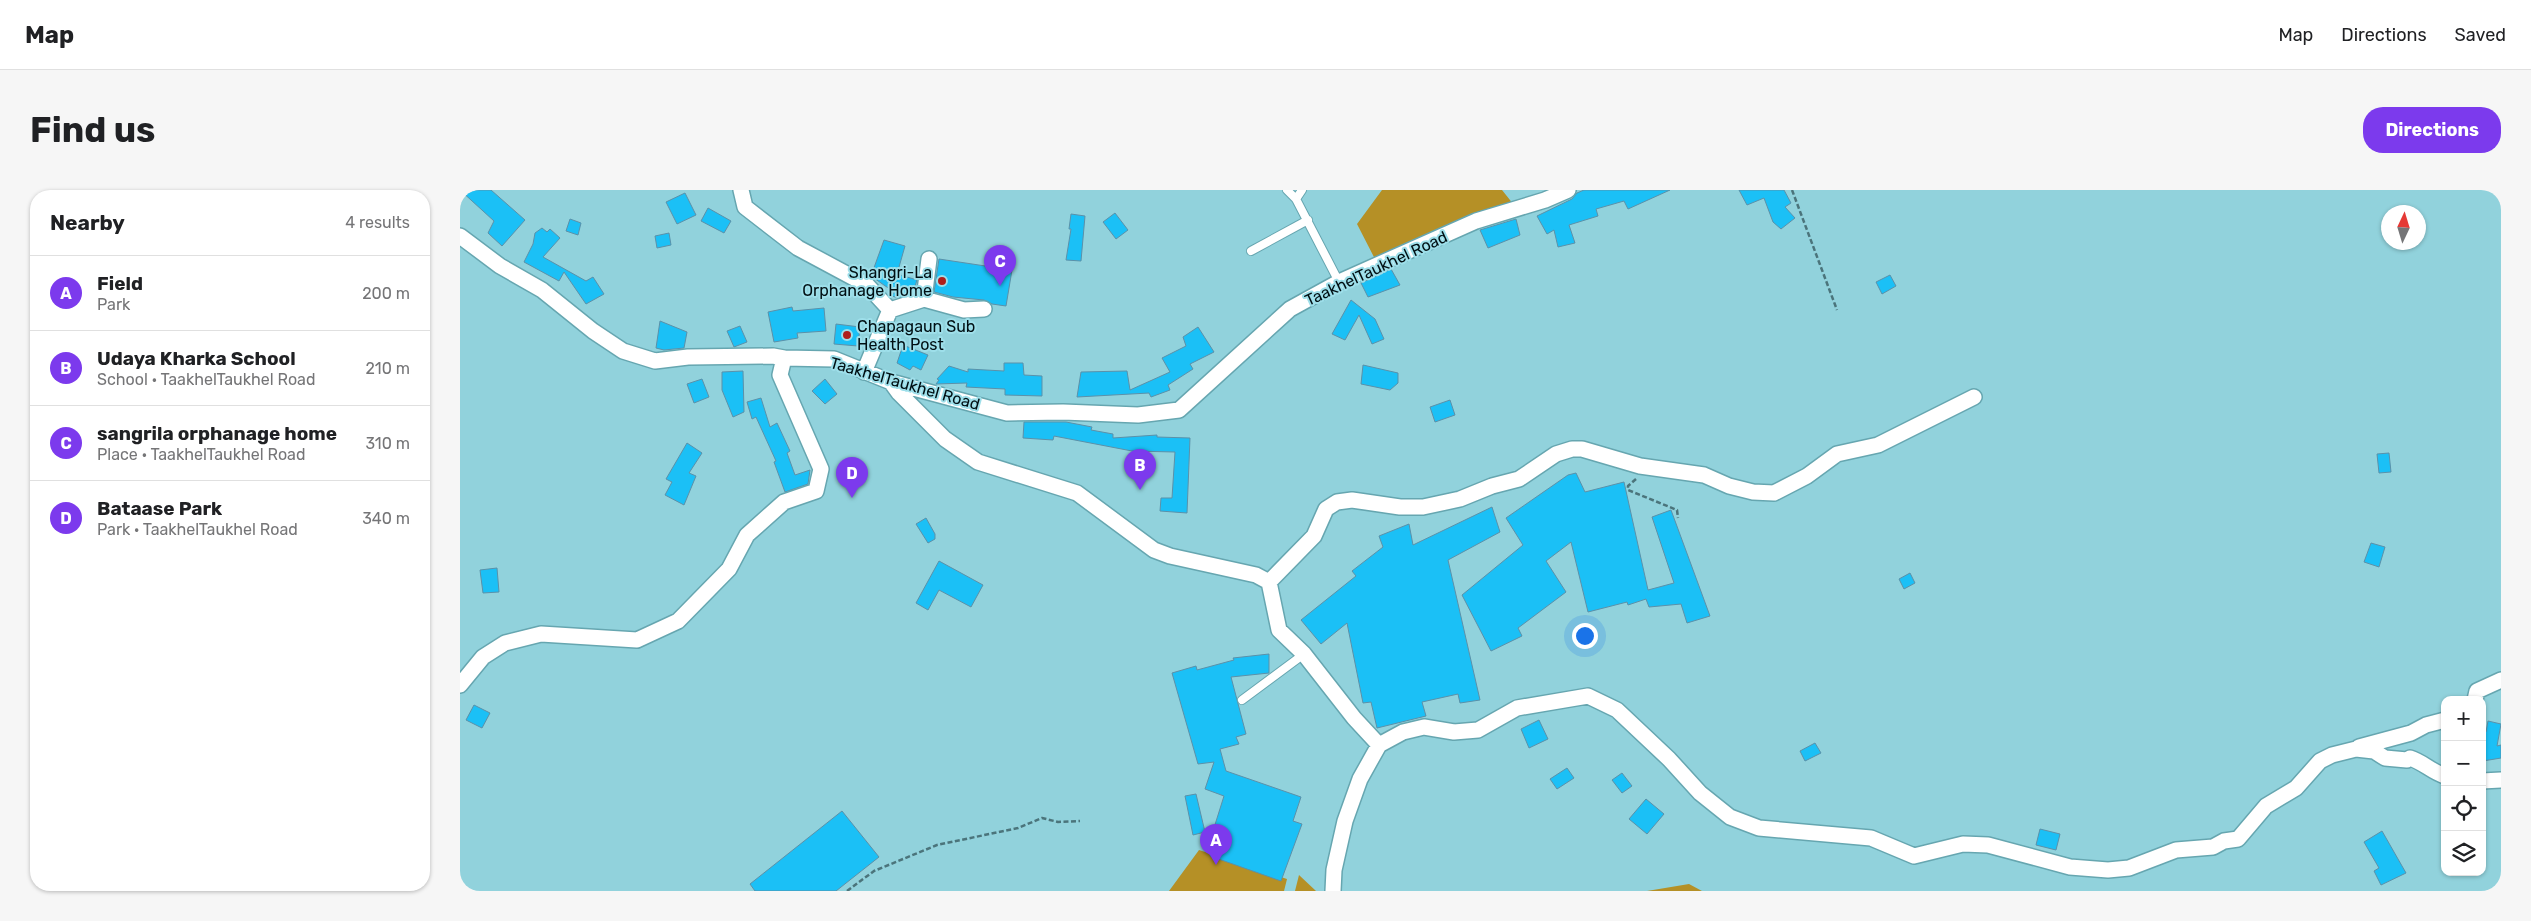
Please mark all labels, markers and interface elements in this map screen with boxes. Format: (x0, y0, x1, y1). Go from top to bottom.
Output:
text: Map (25, 21, 74, 49)
text: Map (2278, 24, 2313, 46)
text: Directions (2341, 24, 2427, 46)
text: Saved (2455, 24, 2506, 46)
button: Directions (2363, 107, 2501, 153)
text: Find us (30, 109, 155, 151)
north arrow (2381, 205, 2426, 250)
text: Nearby (50, 210, 125, 235)
text: 4 results (345, 213, 410, 232)
street label: TaakhelTaukhel Road (1302, 227, 1450, 310)
pin: C (984, 245, 1016, 286)
place label: Shangri-La Orphanage Home (802, 263, 932, 300)
text: Field (97, 272, 143, 295)
marker: Shangri-La Orphanage Home (936, 275, 948, 287)
text: A (60, 284, 72, 303)
text: 200 m (362, 284, 410, 303)
text: Park (97, 295, 130, 314)
place label: Chapagaun Sub Health Post (857, 317, 975, 354)
marker: Chapagaun Sub Health Post (841, 329, 853, 341)
text: Udaya Kharka School (97, 347, 296, 370)
street label: TaakhelTaukhel Road (828, 353, 982, 414)
text: B (60, 359, 72, 378)
text: 210 m (365, 359, 410, 378)
text: School · TaakhelTaukhel Road (97, 370, 315, 389)
text: sangrila orphanage home (97, 422, 337, 445)
text: C (60, 434, 72, 453)
text: 310 m (366, 434, 410, 453)
text: Place · TaakhelTaukhel Road (97, 445, 305, 464)
pin: B (1124, 449, 1156, 490)
pin: D (836, 457, 868, 498)
text: Bataase Park (97, 497, 222, 520)
text: D (60, 509, 72, 528)
text: 340 m (362, 509, 410, 528)
text: Park · TaakhelTaukhel Road (97, 520, 298, 539)
your location (1572, 623, 1598, 649)
map controls (2441, 696, 2486, 876)
button: + (2441, 696, 2486, 741)
button: − (2441, 741, 2486, 786)
button: locate (2441, 786, 2486, 831)
pin: A (1200, 824, 1232, 865)
button: layers (2441, 831, 2486, 876)

